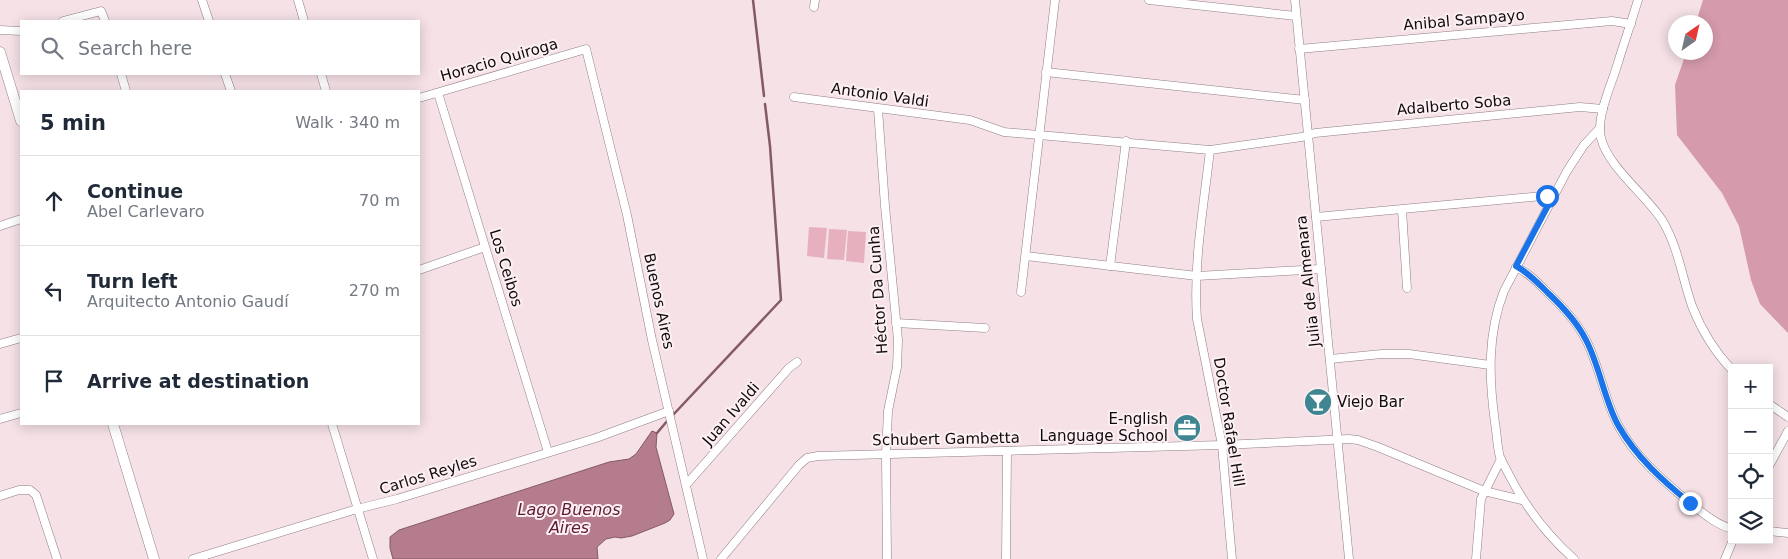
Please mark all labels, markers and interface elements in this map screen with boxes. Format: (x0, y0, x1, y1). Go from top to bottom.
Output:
street label: Anibal Sampayo (1403, 6, 1525, 34)
north arrow (1668, 15, 1713, 60)
search box (20, 20, 420, 75)
icon: search (38, 34, 66, 62)
street label: Horacio Quiroga (438, 35, 560, 85)
text: Search here (78, 37, 192, 59)
street label: Antonio Valdi (830, 79, 930, 111)
street label: Adalberto Soba (1396, 91, 1512, 119)
text: 5 min (40, 111, 106, 135)
text: Walk · 340 m (295, 113, 400, 132)
text: Continue (87, 180, 183, 202)
route start (1536, 185, 1559, 208)
icon: ahead (40, 187, 68, 215)
text: 70 m (359, 191, 400, 210)
text: Abel Carlevaro (87, 202, 205, 221)
street label: Julia de Almenara (1292, 214, 1324, 349)
street label: Héctor Da Cunha (865, 225, 891, 355)
street label: Los Ceibos (486, 227, 526, 309)
street label: Buenos Aires (640, 251, 678, 351)
text: Turn left (87, 270, 178, 292)
icon: left (40, 277, 68, 305)
text: 270 m (349, 281, 400, 300)
text: Arquitecto Antonio Gaudí (87, 292, 289, 311)
street label: Doctor Rafael Hill (1210, 356, 1248, 488)
map controls (1728, 364, 1773, 544)
button: + (1728, 364, 1773, 409)
icon: arrive (40, 367, 68, 395)
text: Arrive at destination (87, 370, 309, 392)
street label: Juan Ivaldi (698, 379, 763, 450)
bar icon: Viejo Bar (1303, 387, 1333, 417)
place label: Viejo Bar (1337, 393, 1405, 411)
button: − (1728, 409, 1773, 454)
place label: E-nglish Language School (1039, 410, 1168, 445)
office icon: E-nglish Language School (1172, 413, 1202, 443)
street label: Schubert Gambetta (872, 429, 1020, 449)
street label: Carlos Reyles (377, 452, 479, 498)
button: locate (1728, 454, 1773, 499)
route end (1679, 492, 1702, 515)
button: layers (1728, 499, 1773, 544)
water label: Lago Buenos Aires (518, 500, 620, 537)

